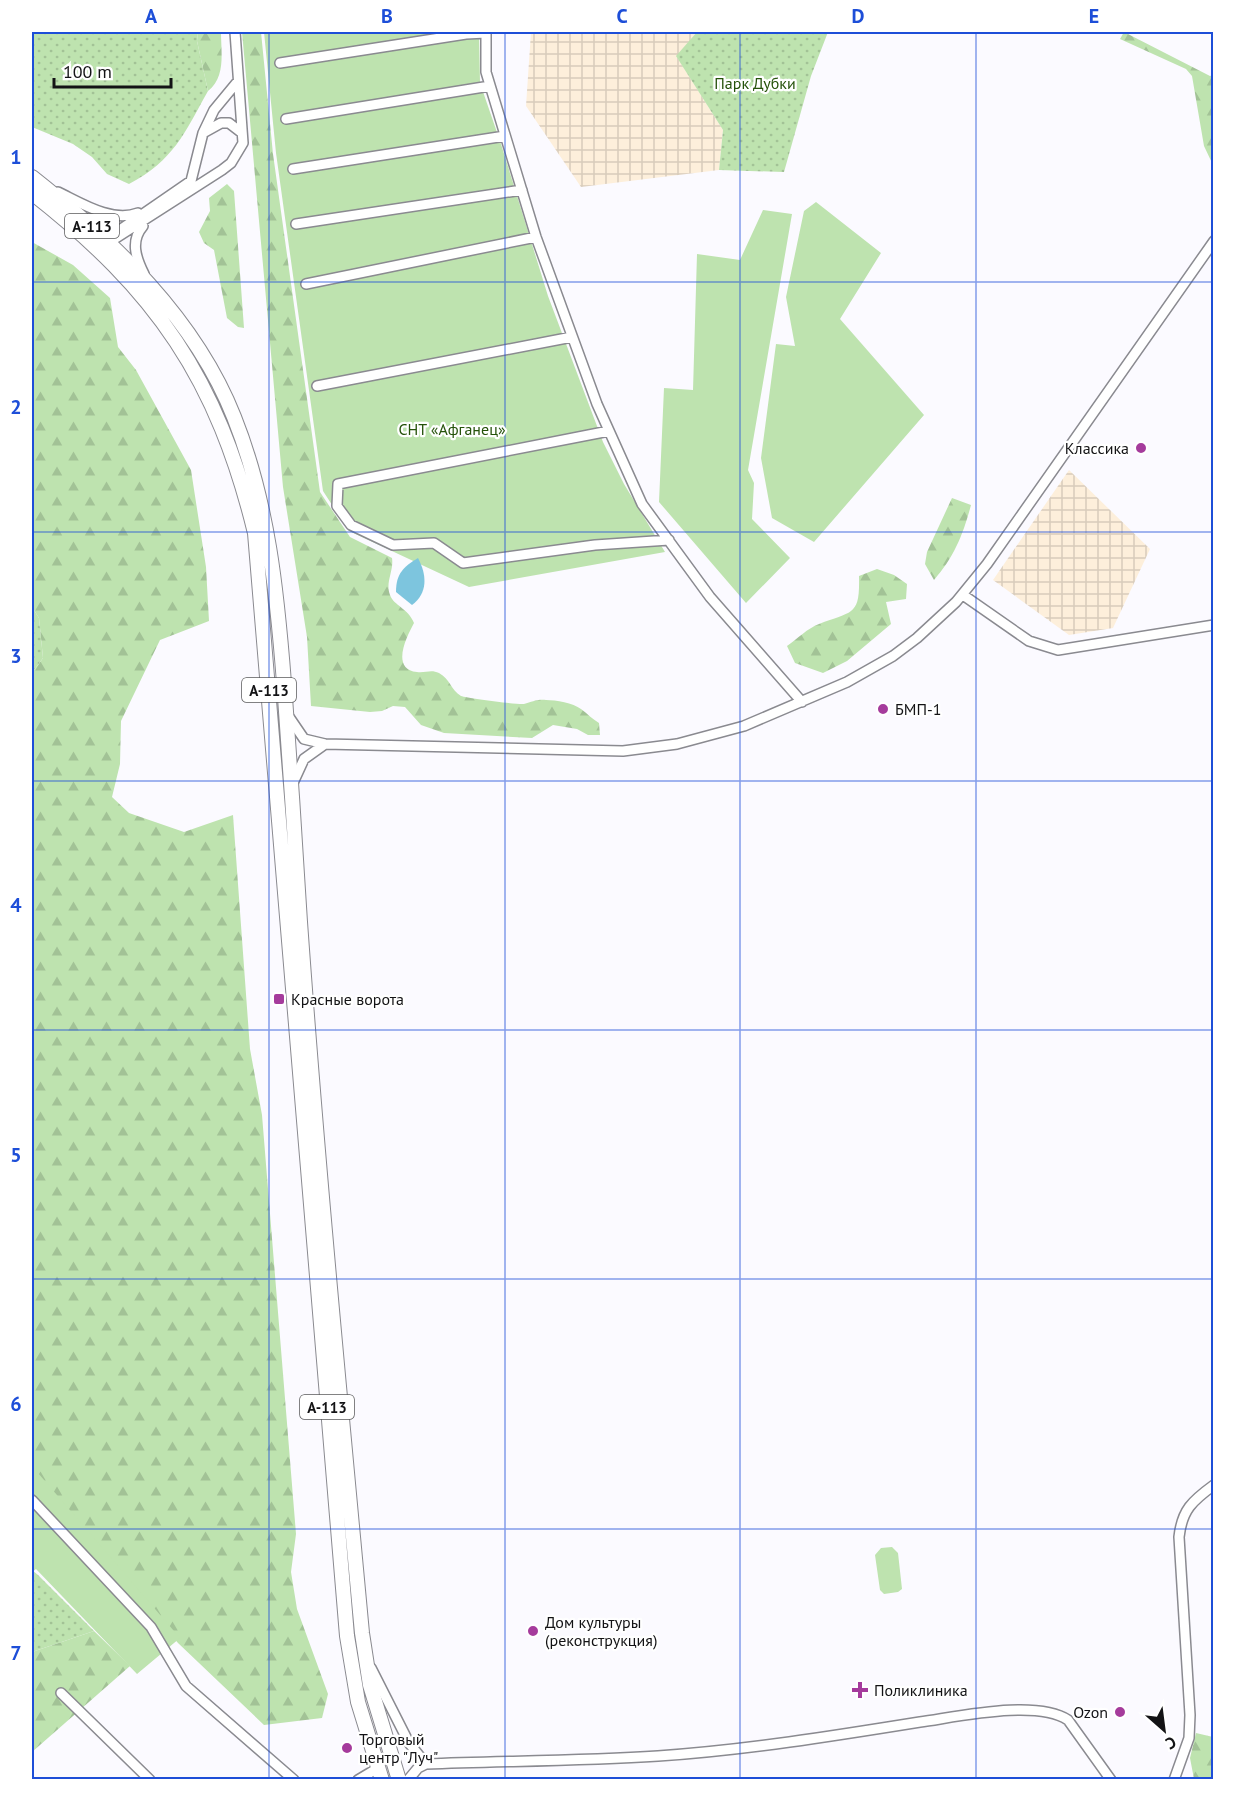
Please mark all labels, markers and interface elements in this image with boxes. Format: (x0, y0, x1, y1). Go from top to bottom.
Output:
text: A (145, 3, 158, 29)
text: B (381, 3, 393, 29)
text: C (616, 3, 628, 29)
text: D (852, 3, 865, 29)
text: E (1089, 3, 1099, 29)
scale bar (54, 51, 171, 89)
text: 100 m (63, 60, 112, 83)
park label: Парк Дубки (714, 73, 796, 93)
text: 1 (10, 144, 22, 170)
road number: А-113 (65, 214, 119, 238)
text: 2 (10, 394, 22, 420)
park label: СНТ «Афганец» (398, 419, 506, 439)
place label: Классика (1065, 438, 1129, 458)
marker: Классика (1134, 441, 1148, 455)
text: 3 (10, 643, 22, 669)
road number: А-113 (242, 678, 296, 702)
place label: БМП-1 (895, 699, 941, 719)
marker: БМП-1 (876, 702, 890, 716)
text: 4 (10, 892, 22, 918)
place label: Красные ворота (291, 989, 404, 1009)
marker: Красные ворота (272, 992, 286, 1006)
text: 5 (10, 1142, 22, 1168)
text: 6 (10, 1391, 22, 1417)
road number: А-113 (300, 1395, 354, 1419)
place label: Дом культуры (реконструкция) (545, 1612, 657, 1650)
marker: Дом культуры (реконструкция) (526, 1624, 540, 1638)
text: 7 (10, 1640, 22, 1666)
place label: Поликлиника (874, 1680, 968, 1700)
marker: Поликлиника (851, 1681, 869, 1699)
north arrow (1134, 1700, 1194, 1760)
place label: Ozon (1073, 1702, 1108, 1722)
marker: Ozon (1113, 1705, 1127, 1719)
place label: Торговый центр "Луч" (359, 1729, 438, 1767)
text: С (1162, 1732, 1180, 1754)
marker: Торговый центр "Луч" (340, 1741, 354, 1755)

